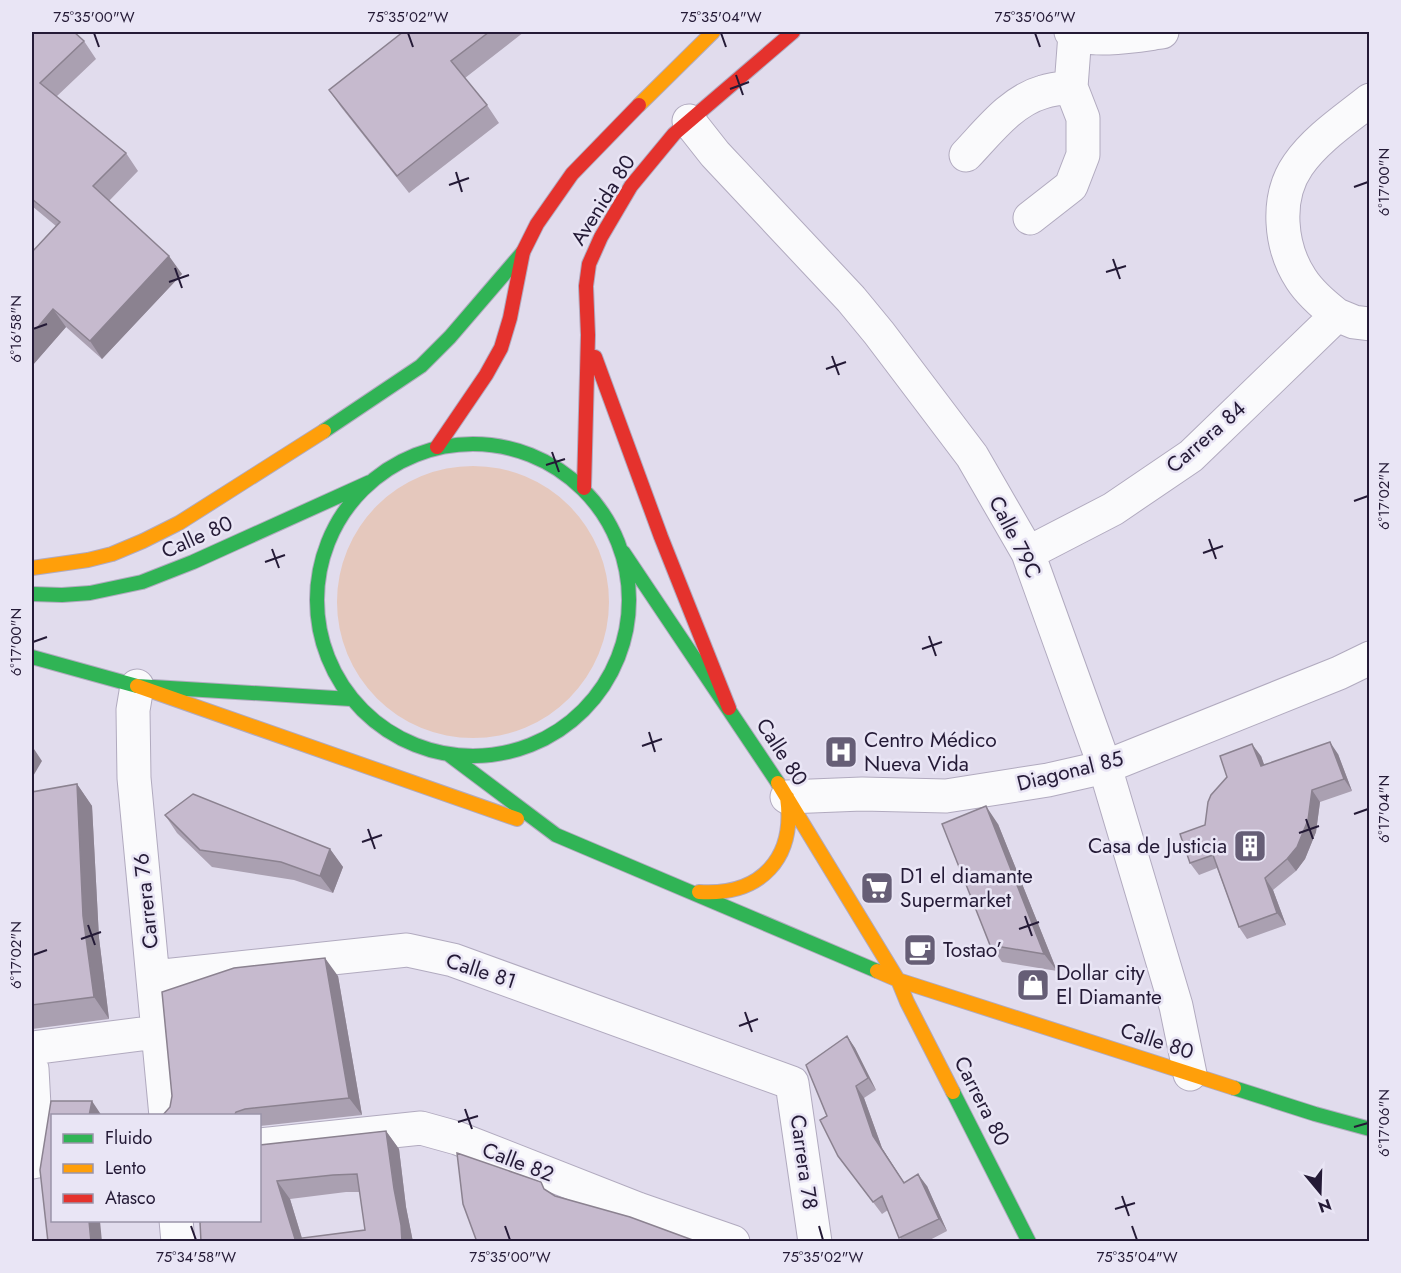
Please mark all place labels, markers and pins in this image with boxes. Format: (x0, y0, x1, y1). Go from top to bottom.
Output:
place label: Centro Médico Nueva Vida (864, 725, 997, 779)
hospital icon: Centro Médico Nueva Vida (823, 734, 859, 770)
building icon: Casa de Justicia (1232, 828, 1268, 864)
place label: Casa de Justicia (1088, 831, 1227, 861)
place label: D1 el diamante Supermarket (900, 861, 1033, 915)
supermarket icon: D1 el diamante Supermarket (859, 870, 895, 906)
cafe icon: Tostao’ (902, 932, 938, 968)
place label: Tostao’ (943, 935, 1002, 965)
place label: Dollar city El Diamante (1056, 958, 1162, 1012)
shop icon: Dollar city El Diamante (1015, 967, 1051, 1003)

